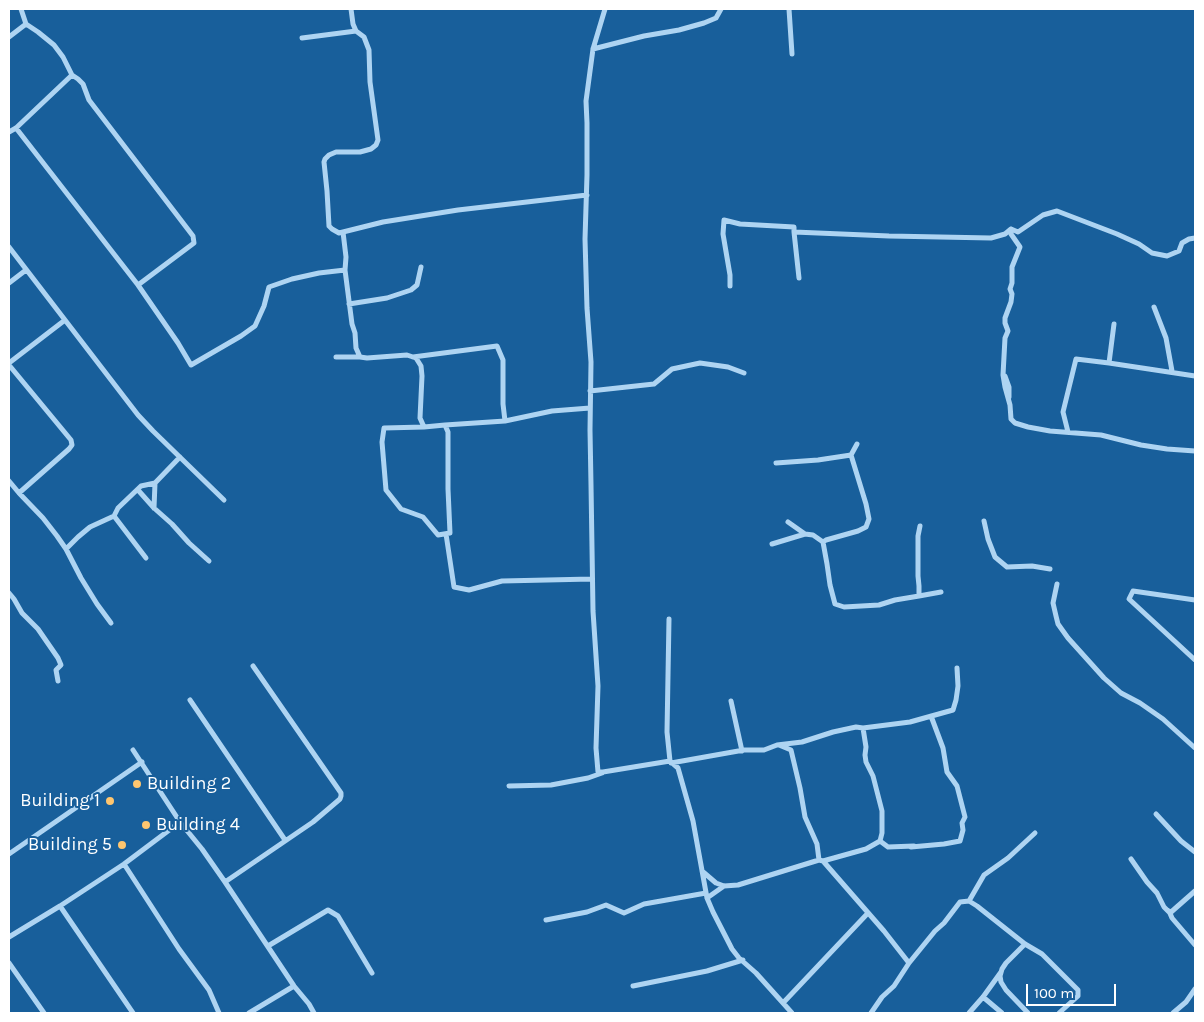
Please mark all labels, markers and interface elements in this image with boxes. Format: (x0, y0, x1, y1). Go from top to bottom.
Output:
place label: Building 2 (147, 773, 231, 795)
marker: Building 2 (131, 778, 143, 790)
place label: Building 1 (20, 790, 100, 812)
marker: Building 1 (104, 795, 116, 807)
place label: Building 4 (156, 814, 240, 836)
marker: Building 4 (140, 819, 152, 831)
place label: Building 5 (28, 834, 112, 856)
marker: Building 5 (116, 839, 128, 851)
scale bar (1029, 974, 1119, 1006)
text: 100 m (1034, 984, 1074, 1002)

